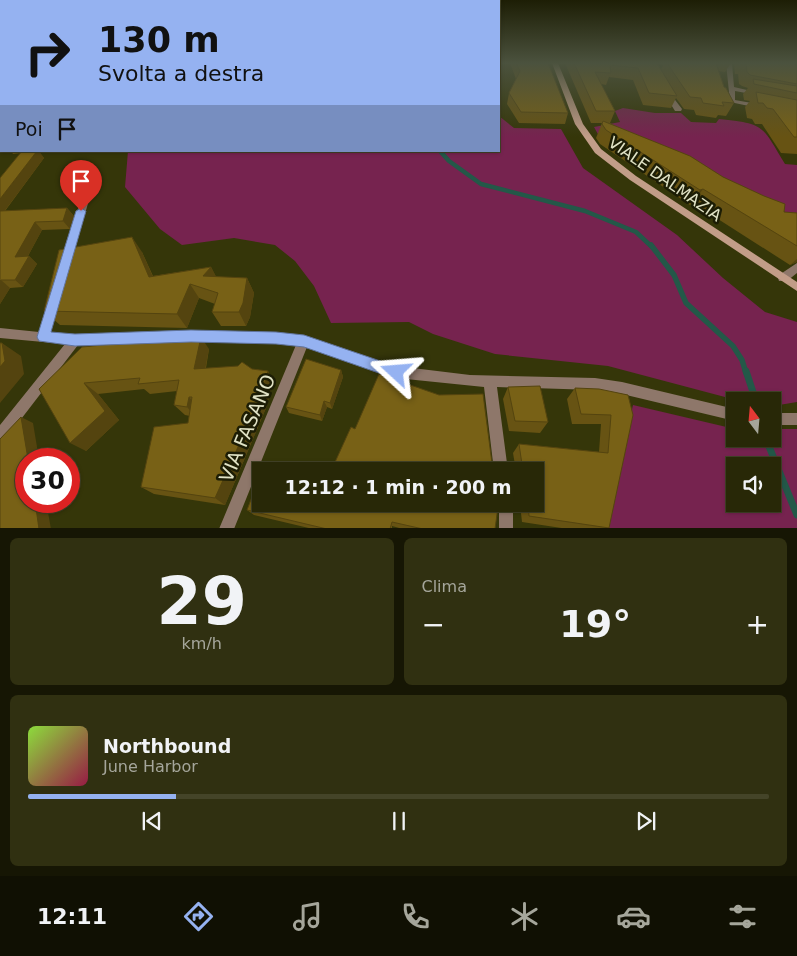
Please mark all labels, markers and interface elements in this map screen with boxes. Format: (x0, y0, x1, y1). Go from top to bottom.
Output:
icon: right (15, 20, 80, 85)
text: 130 m (98, 20, 220, 60)
text: Svolta a destra (98, 61, 264, 86)
icon: arrive (53, 115, 81, 143)
text: Poi (15, 118, 43, 140)
street label: VIALE DALMAZIA (605, 133, 725, 225)
pin (60, 160, 102, 211)
icon: arrive (67, 167, 95, 195)
position arrow (369, 345, 421, 397)
street label: VIA FASANO (215, 371, 279, 485)
north arrow (726, 392, 781, 448)
map controls (726, 392, 781, 512)
speed limit sign: 30 (15, 448, 80, 513)
button: sound (726, 457, 781, 512)
text: 12:12 · 1 min · 200 m (284, 476, 512, 498)
text: 29 (157, 564, 247, 639)
text: Clima (422, 577, 467, 596)
text: 19° (559, 602, 631, 646)
text: − (422, 608, 445, 641)
text: + (746, 608, 769, 641)
text: km/h (182, 634, 222, 653)
text: Northbound (103, 735, 231, 757)
text: June Harbor (103, 757, 198, 776)
icon: previous (138, 807, 166, 835)
icon: pause (385, 807, 413, 835)
icon: next (632, 807, 660, 835)
icon: directions (181, 899, 216, 934)
icon: music (290, 899, 325, 934)
icon: phone (398, 899, 433, 934)
icon: climate (507, 899, 542, 934)
icon: car (616, 899, 651, 934)
icon: filters (725, 899, 760, 934)
text: 12:11 (37, 904, 107, 929)

